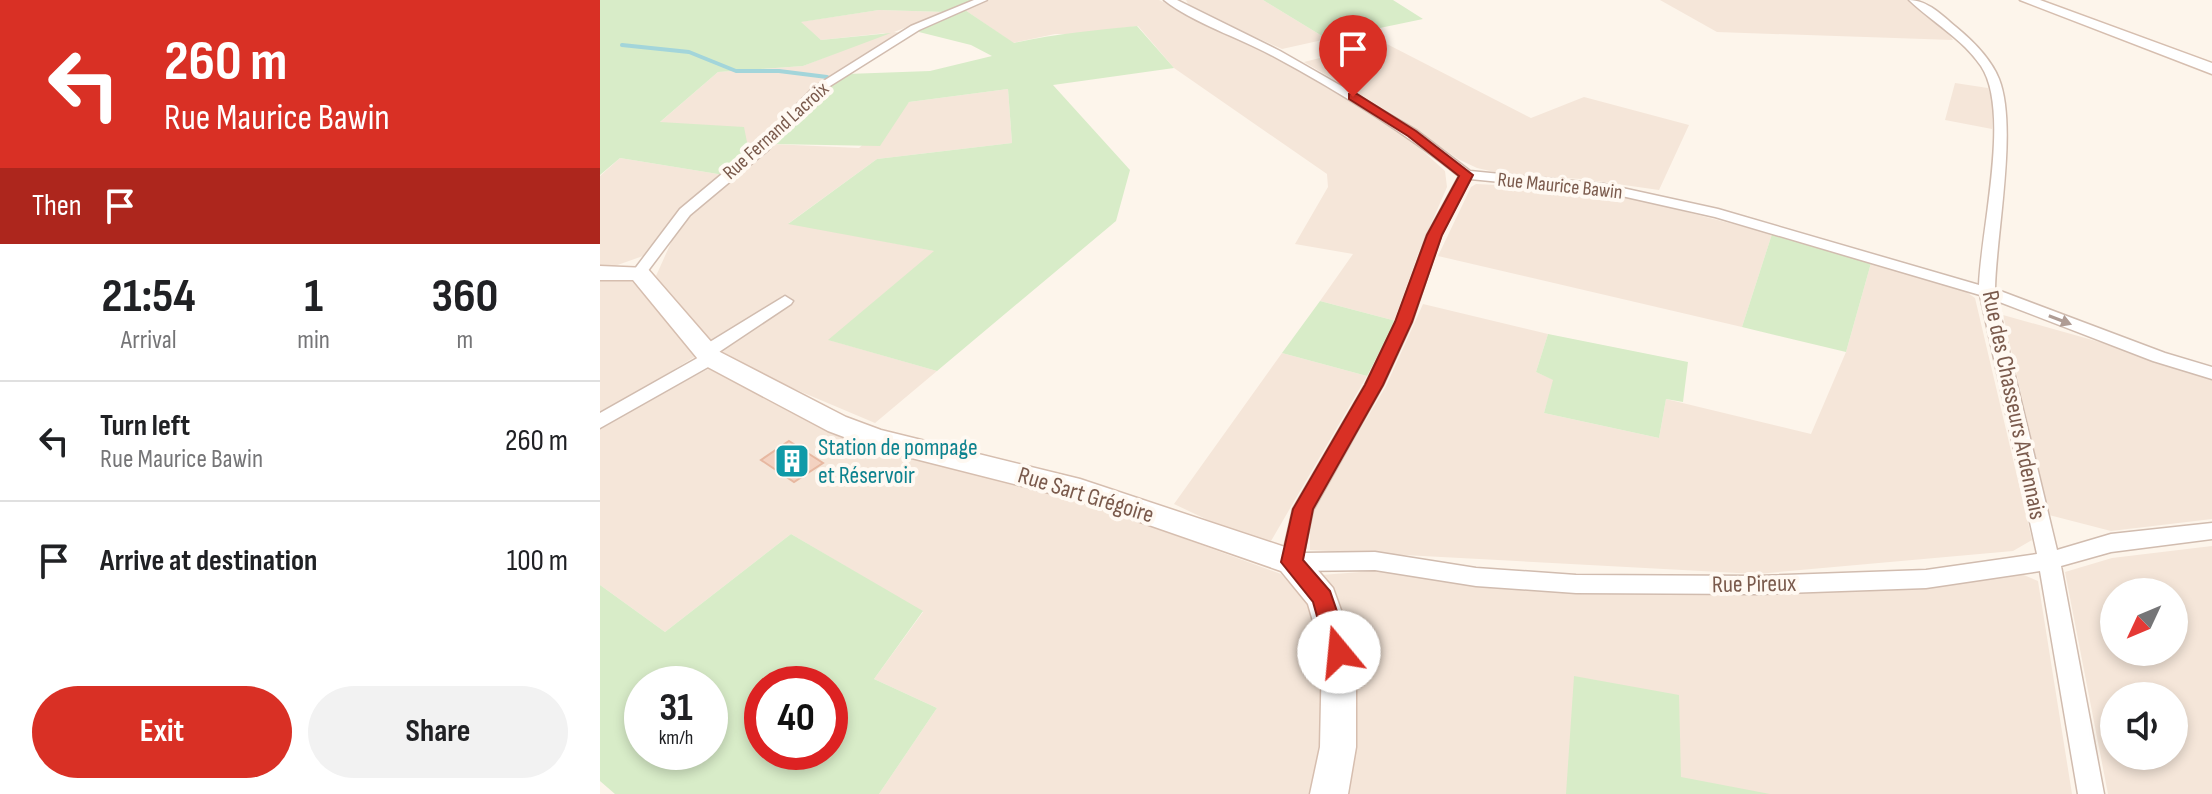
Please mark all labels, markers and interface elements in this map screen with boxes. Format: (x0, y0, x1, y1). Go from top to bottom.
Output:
pin (1319, 15, 1387, 97)
icon: arrive (1331, 27, 1375, 71)
text: 260 m (164, 29, 287, 96)
icon: left (32, 32, 136, 136)
street label: Rue Fernand Lacroix (718, 77, 834, 185)
text: Rue Maurice Bawin (164, 97, 390, 140)
street label: Rue Maurice Bawin (1496, 168, 1624, 204)
icon: arrive (98, 184, 142, 228)
text: Then (32, 188, 82, 224)
text: 21:54 (102, 268, 196, 325)
text: 1 (304, 268, 323, 325)
text: 360 (431, 268, 498, 325)
street label: Rue des Chasseurs Ardennais (1976, 288, 2052, 522)
one-way arrow (2048, 314, 2072, 327)
text: Arrival (121, 325, 177, 356)
text: min (297, 325, 330, 356)
text: m (457, 325, 473, 356)
text: Turn left (100, 408, 190, 444)
icon: left (32, 419, 76, 463)
text: 260 m (505, 423, 568, 459)
place label: Station de pompage et Réservoir (818, 433, 978, 490)
building icon: Station de pompage et Réservoir (773, 442, 811, 480)
text: Rue Maurice Bawin (100, 444, 263, 475)
street label: Rue Sart Grégoire (1015, 461, 1157, 529)
icon: arrive (32, 539, 76, 583)
text: Arrive at destination (100, 543, 317, 579)
text: 100 m (507, 543, 568, 579)
street label: Rue Pireux (1712, 569, 1796, 599)
north arrow (2100, 578, 2188, 666)
map controls (2100, 578, 2188, 770)
position arrow (1297, 610, 1381, 694)
speed limit sign: 40 (744, 666, 848, 770)
button: sound (2100, 682, 2188, 770)
text: 31 (659, 684, 693, 732)
button: Exit (32, 686, 292, 778)
button: Share (308, 686, 568, 778)
text: km/h (659, 726, 693, 750)

